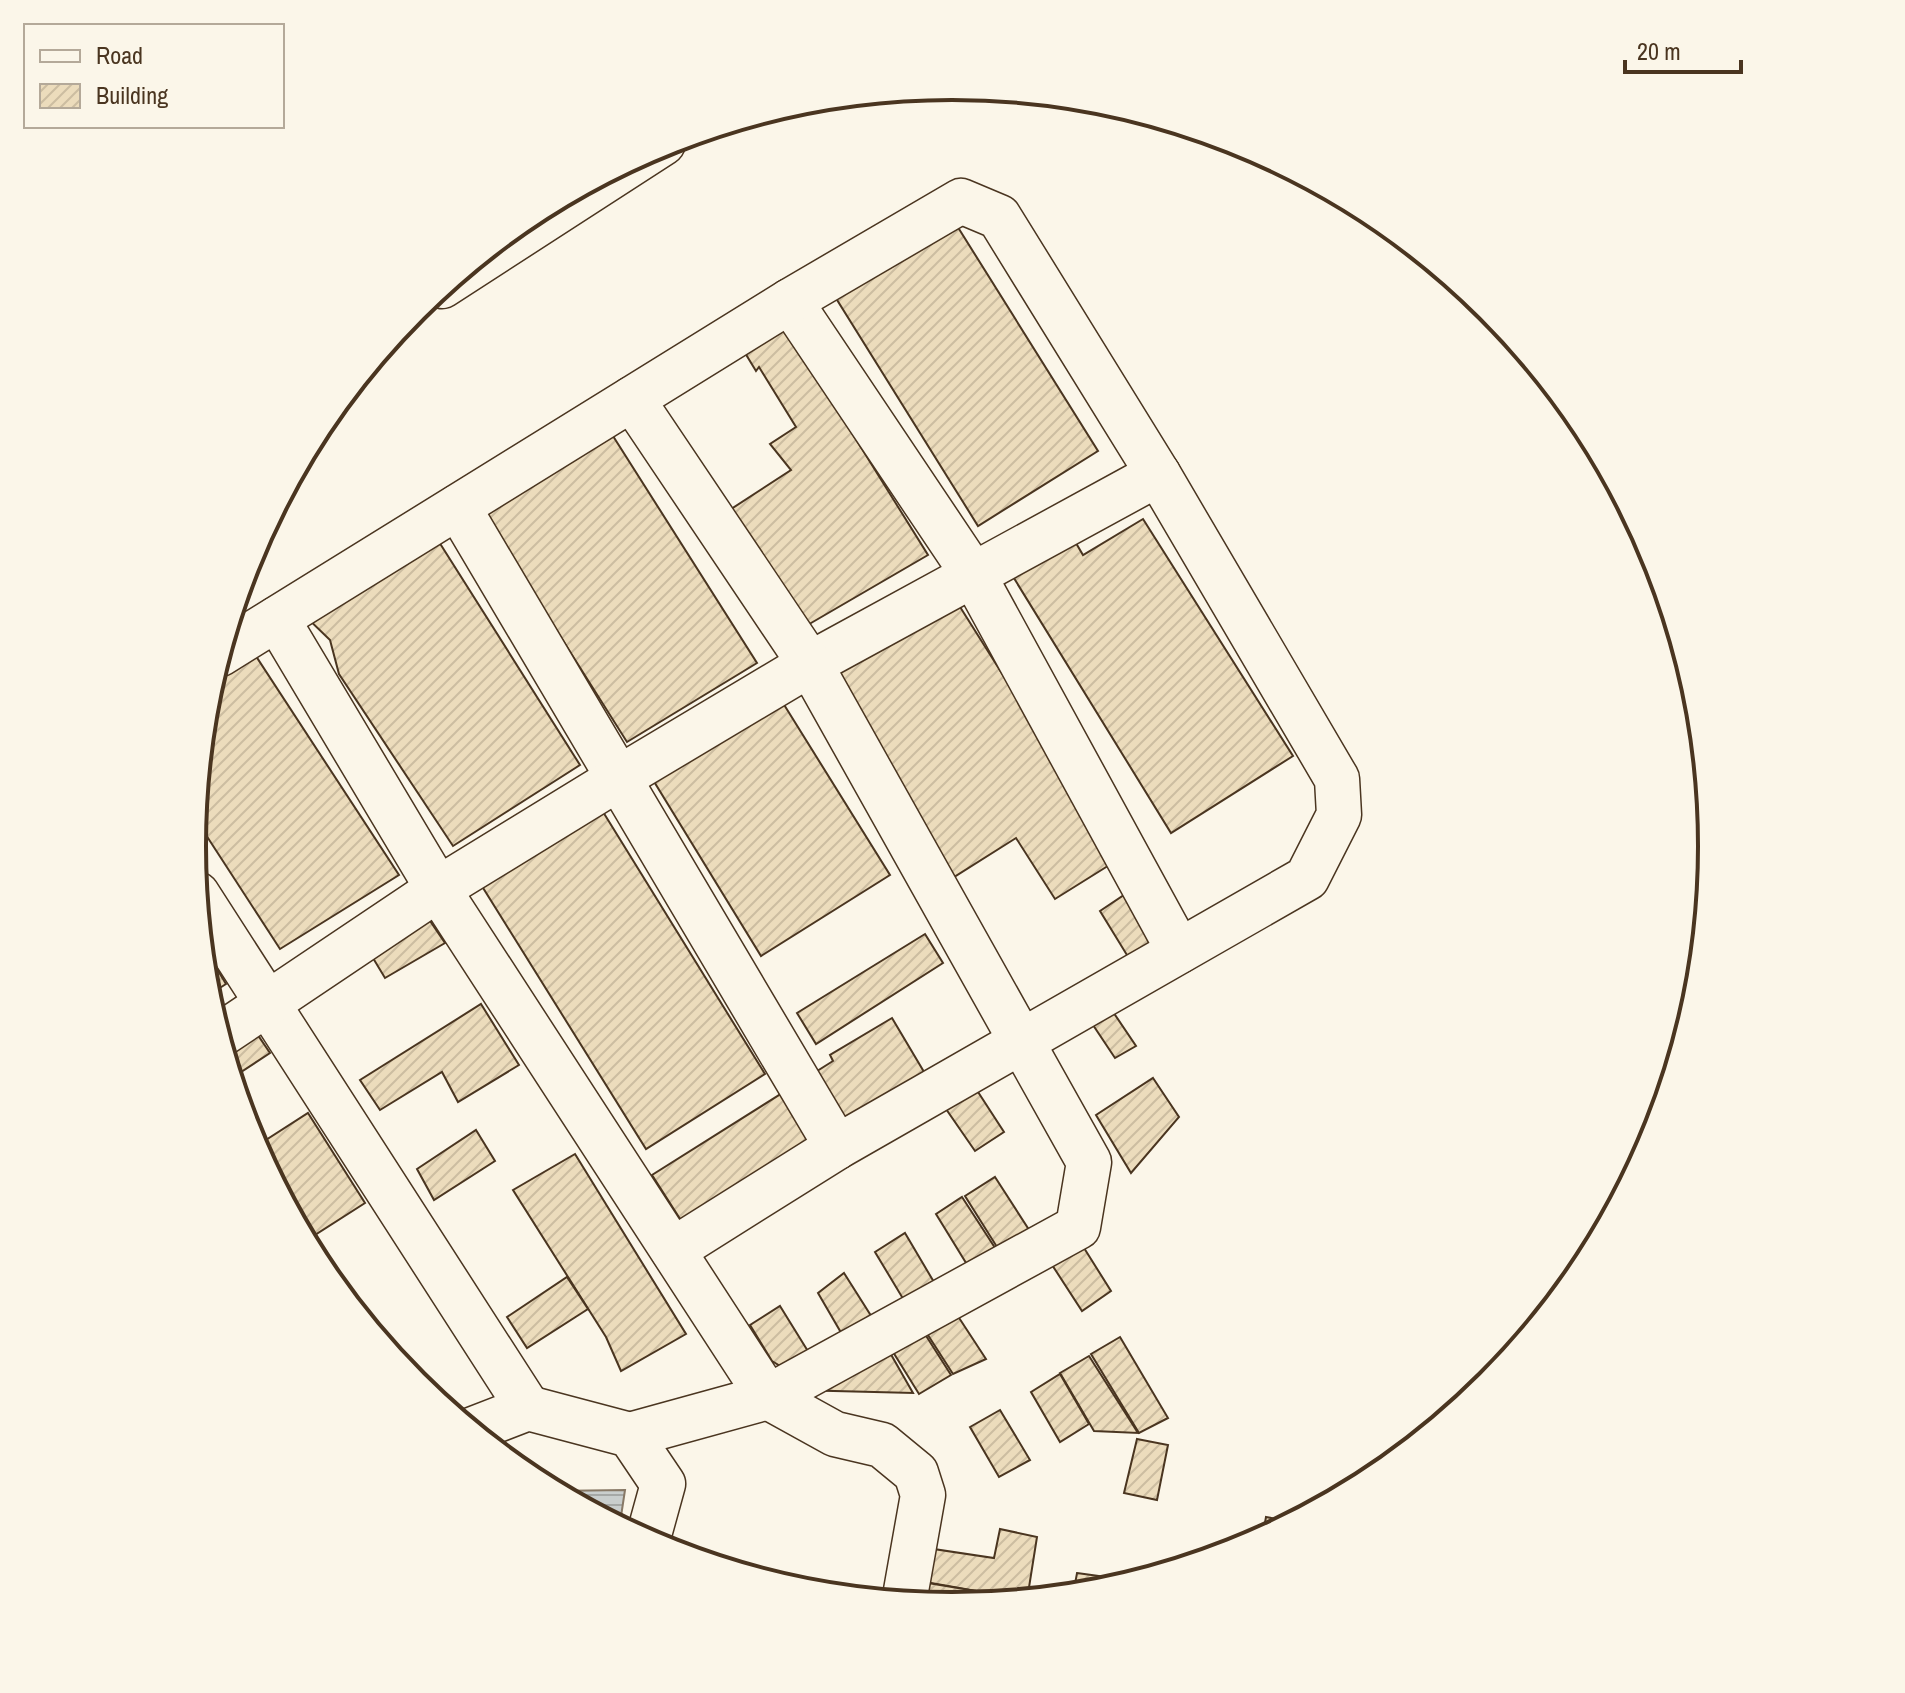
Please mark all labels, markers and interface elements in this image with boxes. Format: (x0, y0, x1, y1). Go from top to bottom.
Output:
legend (24, 24, 284, 128)
scale bar (1625, 24, 1741, 74)
text: 20 m (1637, 35, 1681, 67)
text: Road (96, 39, 143, 71)
text: Building (96, 79, 168, 111)

